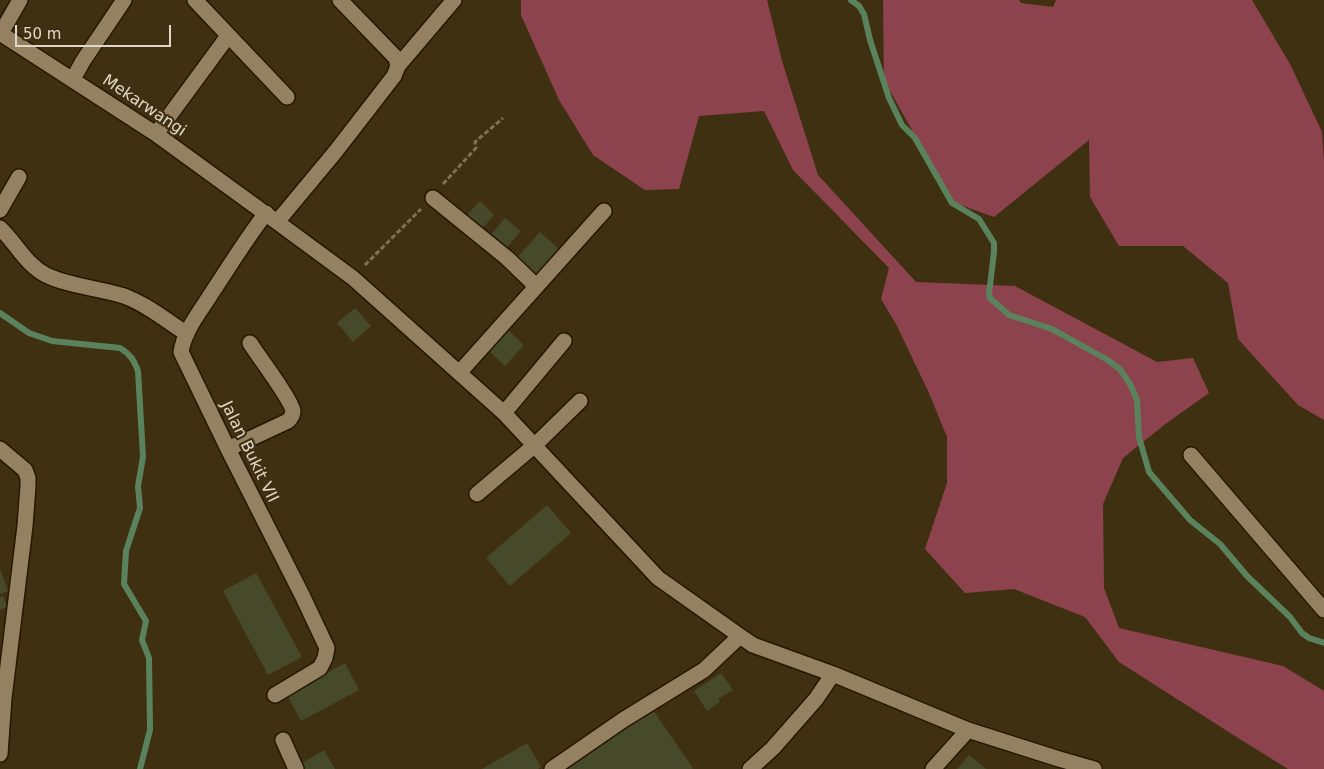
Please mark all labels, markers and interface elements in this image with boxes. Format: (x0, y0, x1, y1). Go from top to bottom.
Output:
scale bar (18, 15, 174, 47)
text: 50 m (23, 25, 61, 43)
street label: Mekarwangi (99, 71, 189, 141)
street label: Jalan Bukit VII (216, 398, 282, 506)

